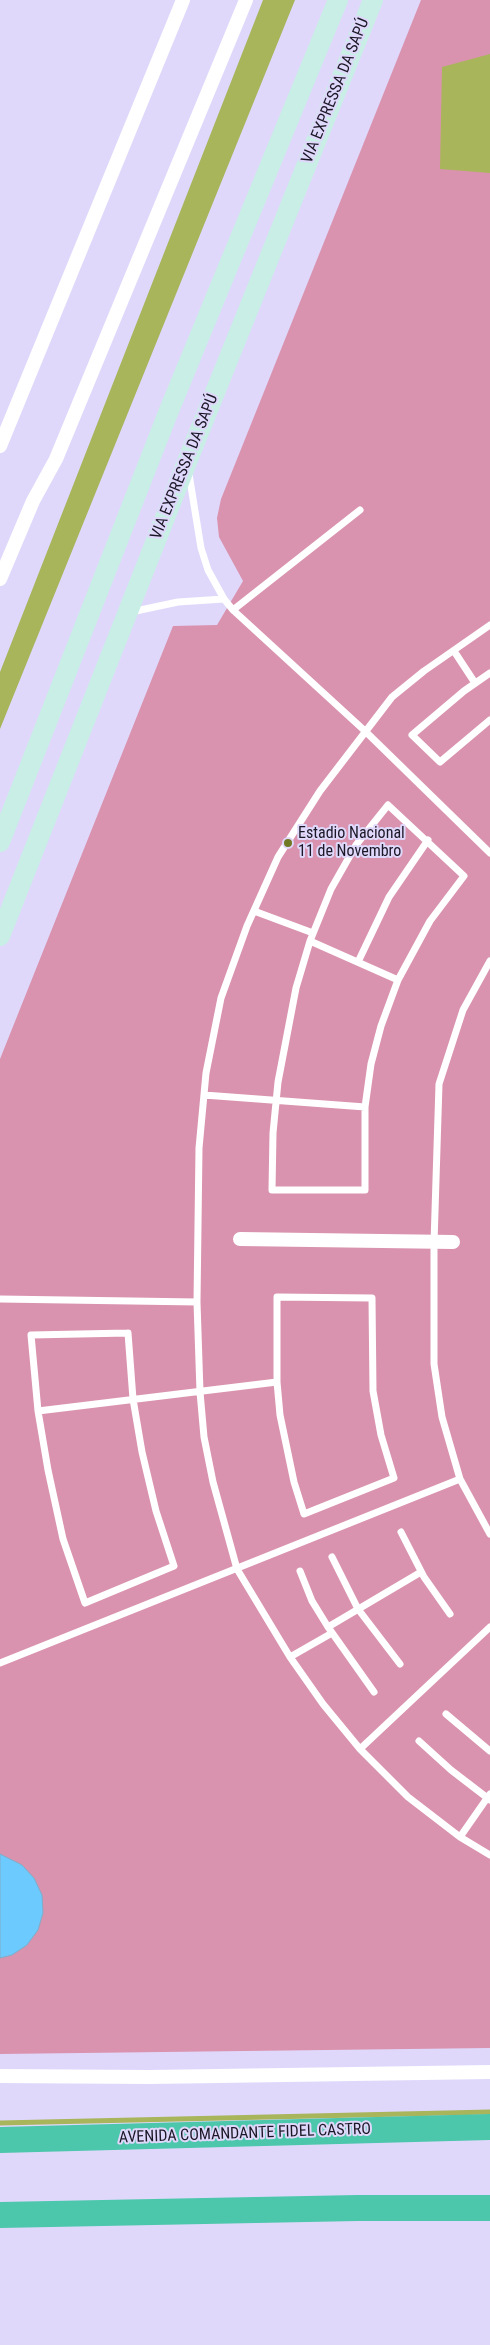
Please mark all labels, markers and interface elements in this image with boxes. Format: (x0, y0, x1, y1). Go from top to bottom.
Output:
street label: VIA EXPRESSA DA SAPÚ (298, 16, 374, 166)
street label: VIA EXPRESSA DA SAPÚ (147, 392, 223, 542)
place label: Estadio Nacional 11 de Novembro (298, 824, 405, 862)
marker: Estadio Nacional 11 de Novembro (282, 837, 294, 849)
street label: AVENIDA COMANDANTE FIDEL CASTRO (119, 2120, 371, 2148)

